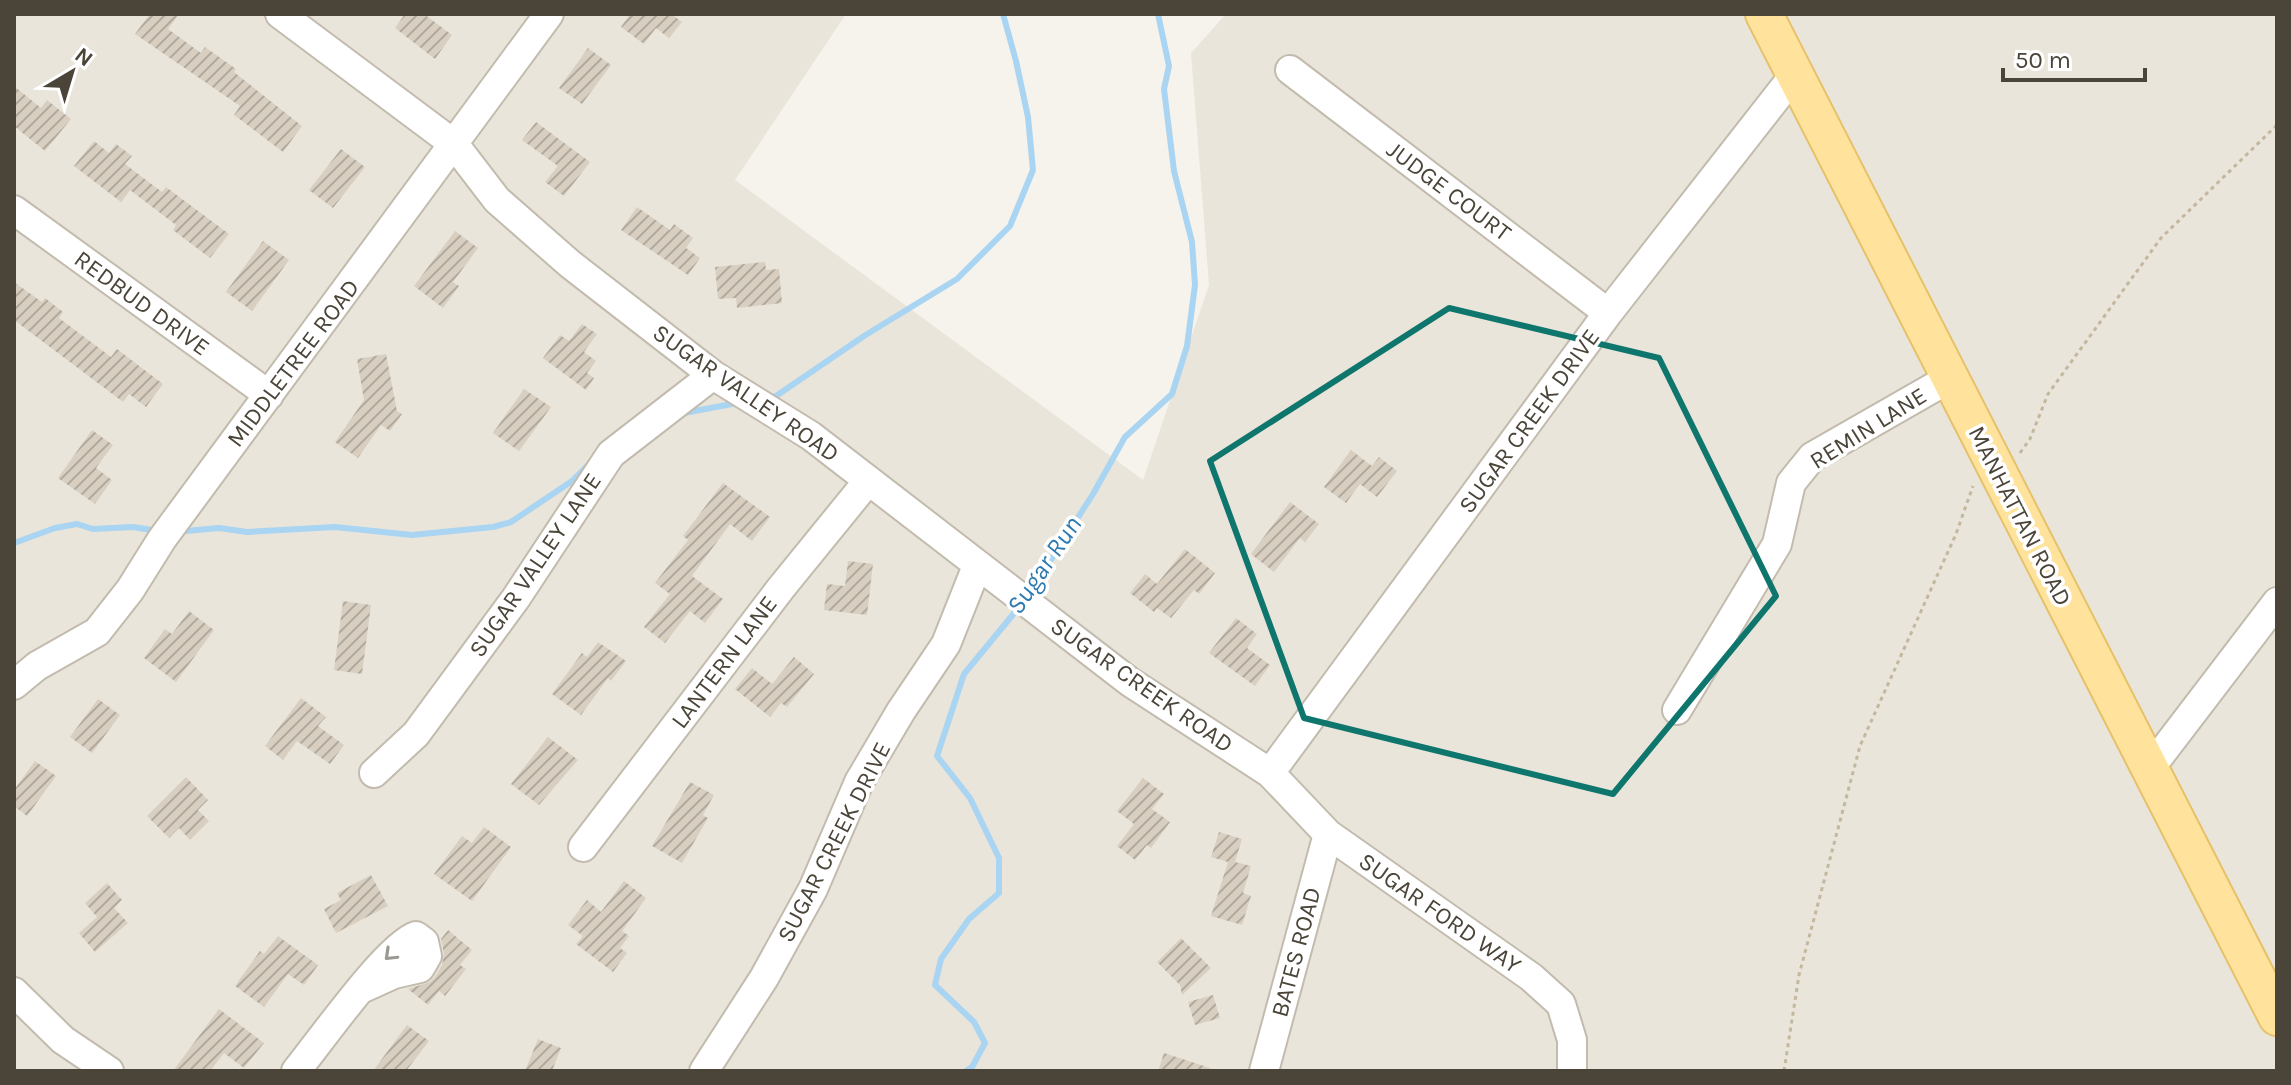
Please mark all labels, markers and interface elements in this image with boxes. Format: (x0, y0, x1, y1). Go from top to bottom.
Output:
north arrow (32, 32, 112, 112)
scale bar (2003, 32, 2145, 82)
text: N (69, 42, 98, 72)
text: 50 m (2015, 46, 2071, 74)
street label: JUDGE COURT (1381, 135, 1517, 247)
street label: REDBUD DRIVE (69, 245, 215, 361)
street label: MIDDLETREE ROAD (221, 274, 365, 452)
street label: SUGAR VALLEY ROAD (647, 318, 845, 468)
street label: SUGAR CREEK DRIVE (1453, 323, 1605, 519)
street label: REMIN LANE (1804, 381, 1932, 475)
street label: MANHATTAN ROAD (1963, 421, 2077, 611)
street label: SUGAR VALLEY LANE (463, 468, 607, 662)
water label: Sugar Run (1000, 510, 1088, 620)
street label: LANTERN LANE (665, 590, 783, 734)
street label: SUGAR CREEK ROAD (1045, 611, 1239, 759)
street label: SUGAR CREEK DRIVE (771, 737, 897, 947)
street label: SUGAR FORD WAY (1354, 847, 1526, 979)
street label: BATES ROAD (1265, 884, 1327, 1020)
one-way arrow (385, 946, 399, 960)

